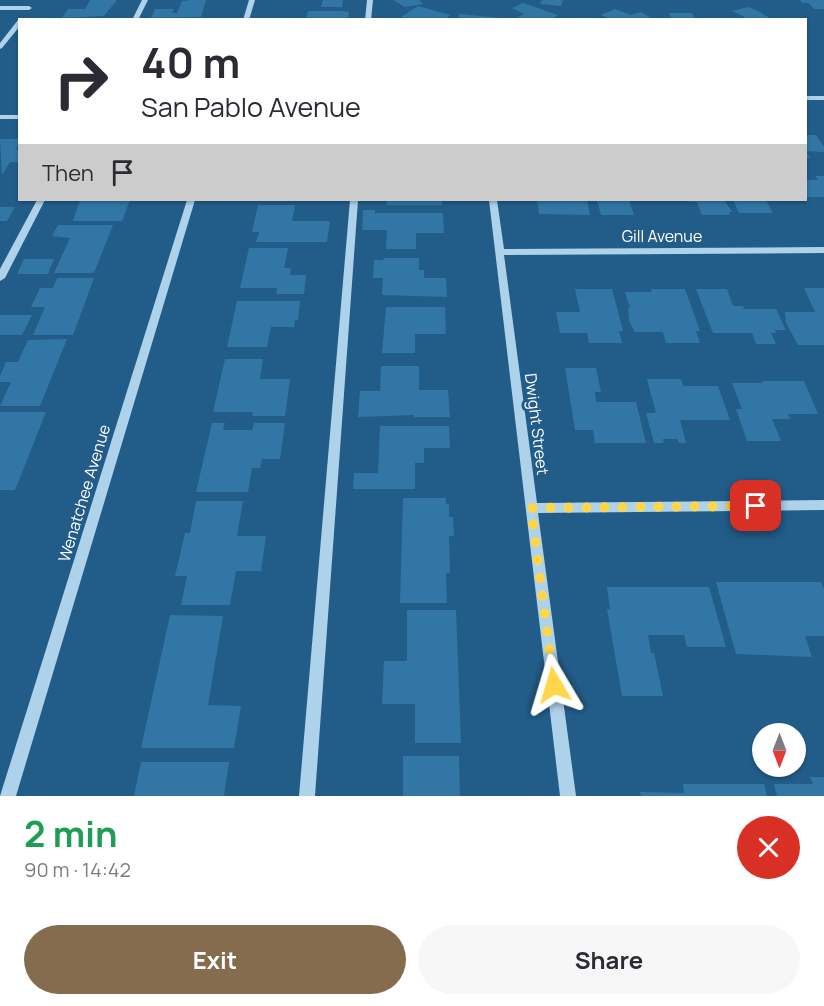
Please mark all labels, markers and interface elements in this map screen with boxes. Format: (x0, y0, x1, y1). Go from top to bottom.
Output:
text: 40 m (141, 33, 240, 91)
icon: right (42, 42, 120, 120)
text: San Pablo Avenue (141, 88, 361, 125)
icon: arrive (106, 156, 139, 189)
text: Then (42, 158, 94, 188)
street label: Gill Avenue (622, 225, 702, 247)
street label: Dwight Street (520, 372, 554, 476)
street label: Wenatchee Avenue (53, 422, 115, 564)
pin (730, 480, 781, 531)
icon: arrive (739, 489, 772, 522)
position arrow (522, 653, 586, 717)
north arrow (752, 723, 806, 777)
map controls (752, 723, 806, 777)
text: 2 min (24, 809, 118, 858)
button: close (737, 816, 800, 879)
text: 90 m · 14:42 (24, 856, 131, 883)
button: Exit (24, 925, 406, 994)
button: Share (418, 925, 800, 994)

